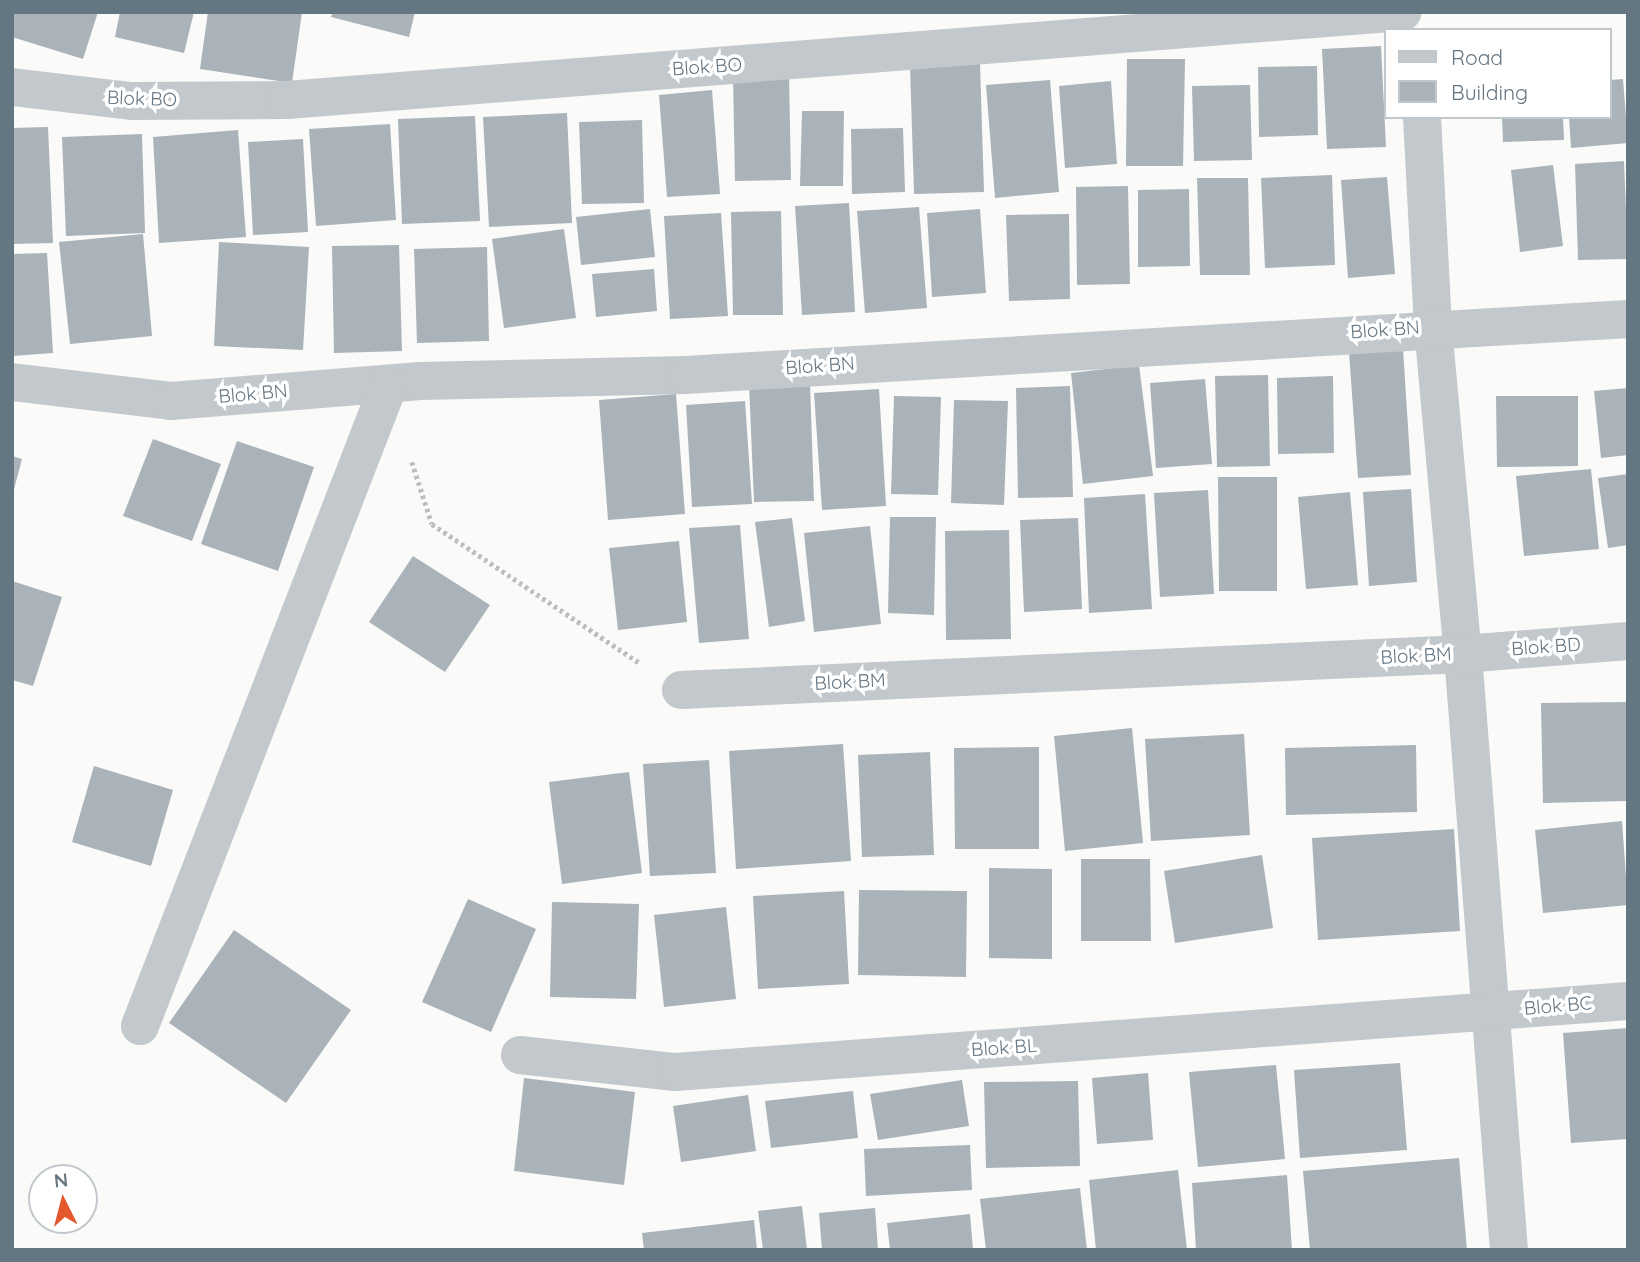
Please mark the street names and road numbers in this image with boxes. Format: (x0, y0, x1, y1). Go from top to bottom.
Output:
street label: Blok BO (671, 53, 743, 81)
street label: Blok BO (107, 86, 177, 112)
street label: Blok BN (1350, 316, 1420, 344)
street label: Blok BN (785, 352, 855, 380)
street label: Blok BN (217, 380, 289, 408)
street label: Blok BD (1511, 633, 1581, 661)
street label: Blok BM (1380, 643, 1452, 669)
street label: Blok BM (814, 669, 886, 695)
street label: Blok BC (1523, 992, 1593, 1020)
street label: Blok BL (970, 1034, 1038, 1062)

